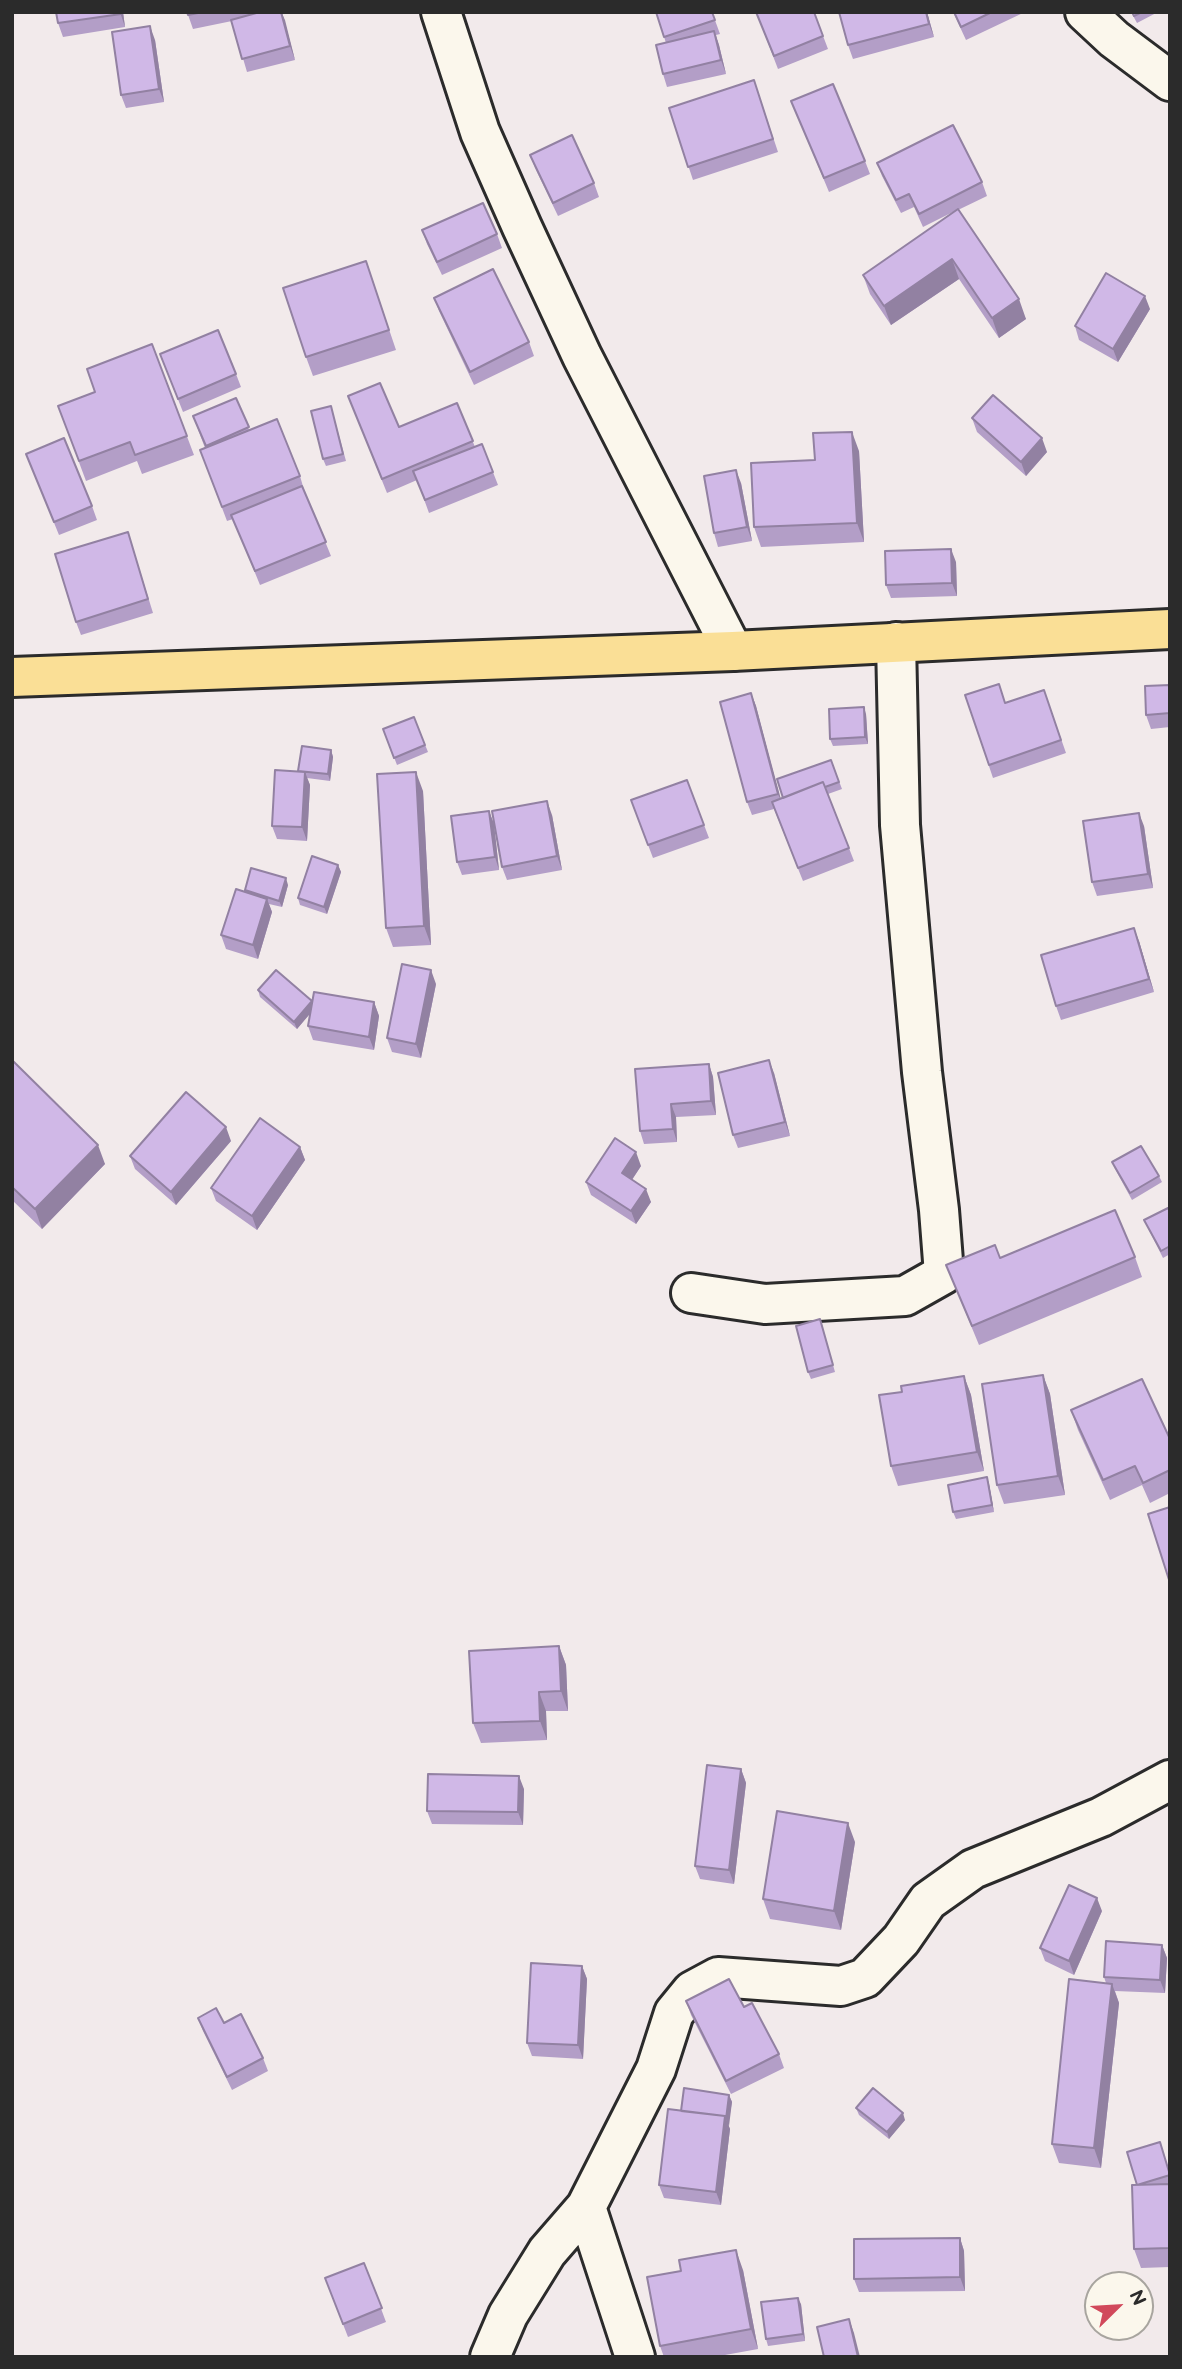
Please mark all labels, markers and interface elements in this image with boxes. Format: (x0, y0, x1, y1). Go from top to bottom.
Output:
north arrow (1084, 2271, 1154, 2341)
text: N (1123, 2287, 1150, 2309)

